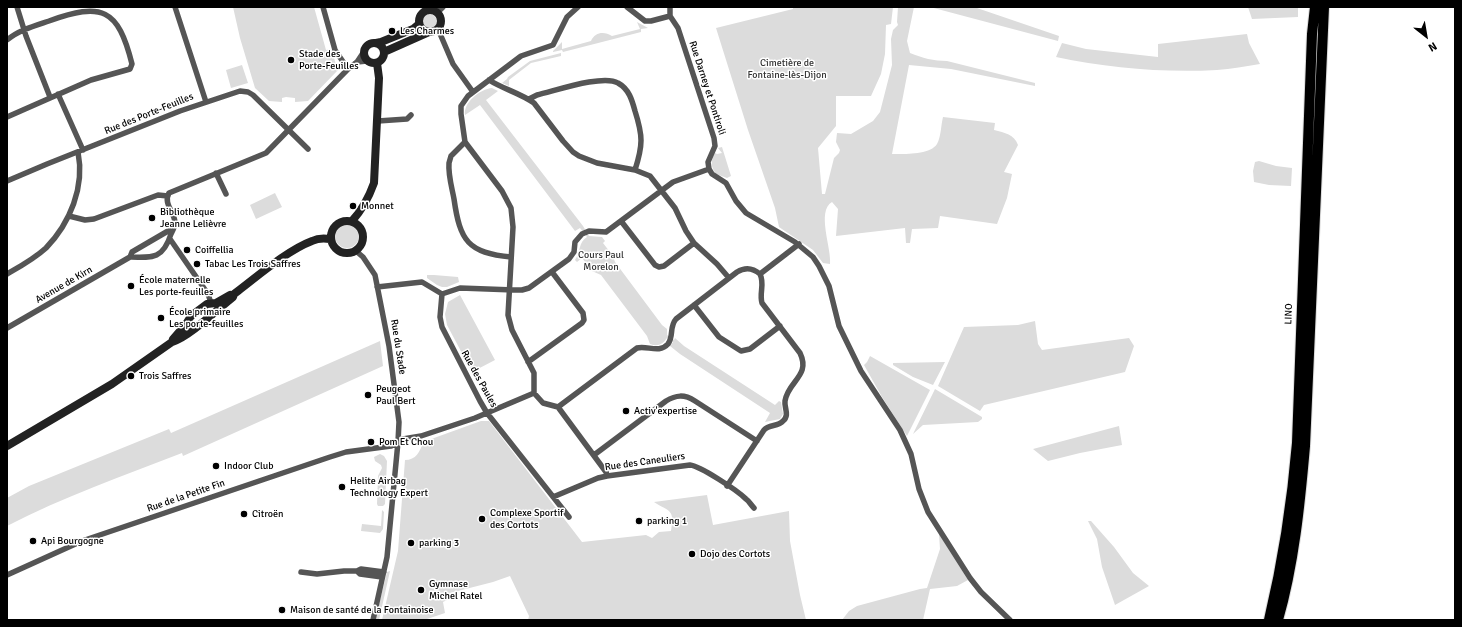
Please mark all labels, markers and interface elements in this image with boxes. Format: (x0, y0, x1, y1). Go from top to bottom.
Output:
north arrow (1406, 16, 1446, 56)
place label: Les Charmes (400, 25, 454, 37)
marker: Les Charmes (387, 26, 397, 36)
street label: Rue Darney et Pontiroli (686, 39, 728, 137)
text: N (1426, 39, 1439, 54)
place label: Stade des Porte-Feuilles (299, 48, 359, 72)
marker: Stade des Porte-Feuilles (286, 55, 296, 65)
park label: Cimetière de Fontaine-lès-Dijon (747, 57, 827, 80)
street label: Rue des Porte-Feuilles (103, 91, 195, 137)
place label: Monnet (361, 200, 394, 212)
marker: Monnet (348, 201, 358, 211)
place label: Bibliothèque Jeanne Lelièvre (160, 206, 226, 230)
marker: Bibliothèque Jeanne Lelièvre (147, 213, 157, 223)
place label: Coiffellia (195, 244, 234, 256)
marker: Coiffellia (182, 245, 192, 255)
park label: Cours Paul Morelon (578, 249, 624, 272)
place label: Tabac Les Trois Saffres (205, 258, 301, 270)
marker: Tabac Les Trois Saffres (192, 259, 202, 269)
street label: Avenue de Kirn (33, 264, 95, 306)
place label: École maternelle Les porte-feuilles (139, 274, 213, 298)
marker: École maternelle Les porte-feuilles (126, 281, 136, 291)
street label: LINO (1283, 303, 1295, 325)
place label: École primaire Les porte-feuilles (169, 306, 243, 330)
marker: École primaire Les porte-feuilles (156, 313, 166, 323)
street label: Rue du Stade (388, 319, 408, 375)
street label: Rue des Paules (458, 348, 500, 410)
place label: Trois Saffres (139, 370, 191, 382)
marker: Trois Saffres (126, 371, 136, 381)
place label: Peugeot Paul Bert (376, 383, 416, 406)
marker: Peugeot Paul Bert (363, 390, 373, 400)
place label: Activ'expertise (634, 405, 697, 417)
marker: Activ'expertise (621, 406, 631, 416)
place label: Pom Et Chou (379, 436, 433, 448)
marker: Pom Et Chou (366, 437, 376, 447)
street label: Rue des Caneuliers (604, 450, 686, 474)
place label: Indoor Club (224, 460, 274, 472)
marker: Indoor Club (211, 461, 221, 471)
place label: Helite Airbag Technology Expert (350, 475, 428, 498)
street label: Rue de la Petite Fin (145, 477, 227, 515)
marker: Helite Airbag Technology Expert (337, 482, 347, 492)
place label: Complexe Sportif des Cortots (490, 507, 563, 530)
place label: Citroën (252, 508, 283, 520)
marker: Citroën (239, 509, 249, 519)
marker: Complexe Sportif des Cortots (477, 514, 487, 524)
place label: parking 1 (647, 515, 687, 527)
marker: parking 1 (634, 516, 644, 526)
place label: Api Bourgogne (41, 535, 104, 547)
marker: Api Bourgogne (28, 536, 38, 546)
place label: parking 3 (419, 537, 459, 549)
marker: parking 3 (406, 538, 416, 548)
place label: Dojo des Cortots (700, 548, 770, 560)
marker: Dojo des Cortots (687, 549, 697, 559)
place label: Gymnase Michel Ratel (429, 578, 482, 602)
marker: Gymnase Michel Ratel (416, 585, 426, 595)
place label: Maison de santé de la Fontainoise (290, 604, 433, 616)
marker: Maison de santé de la Fontainoise (277, 605, 287, 615)

